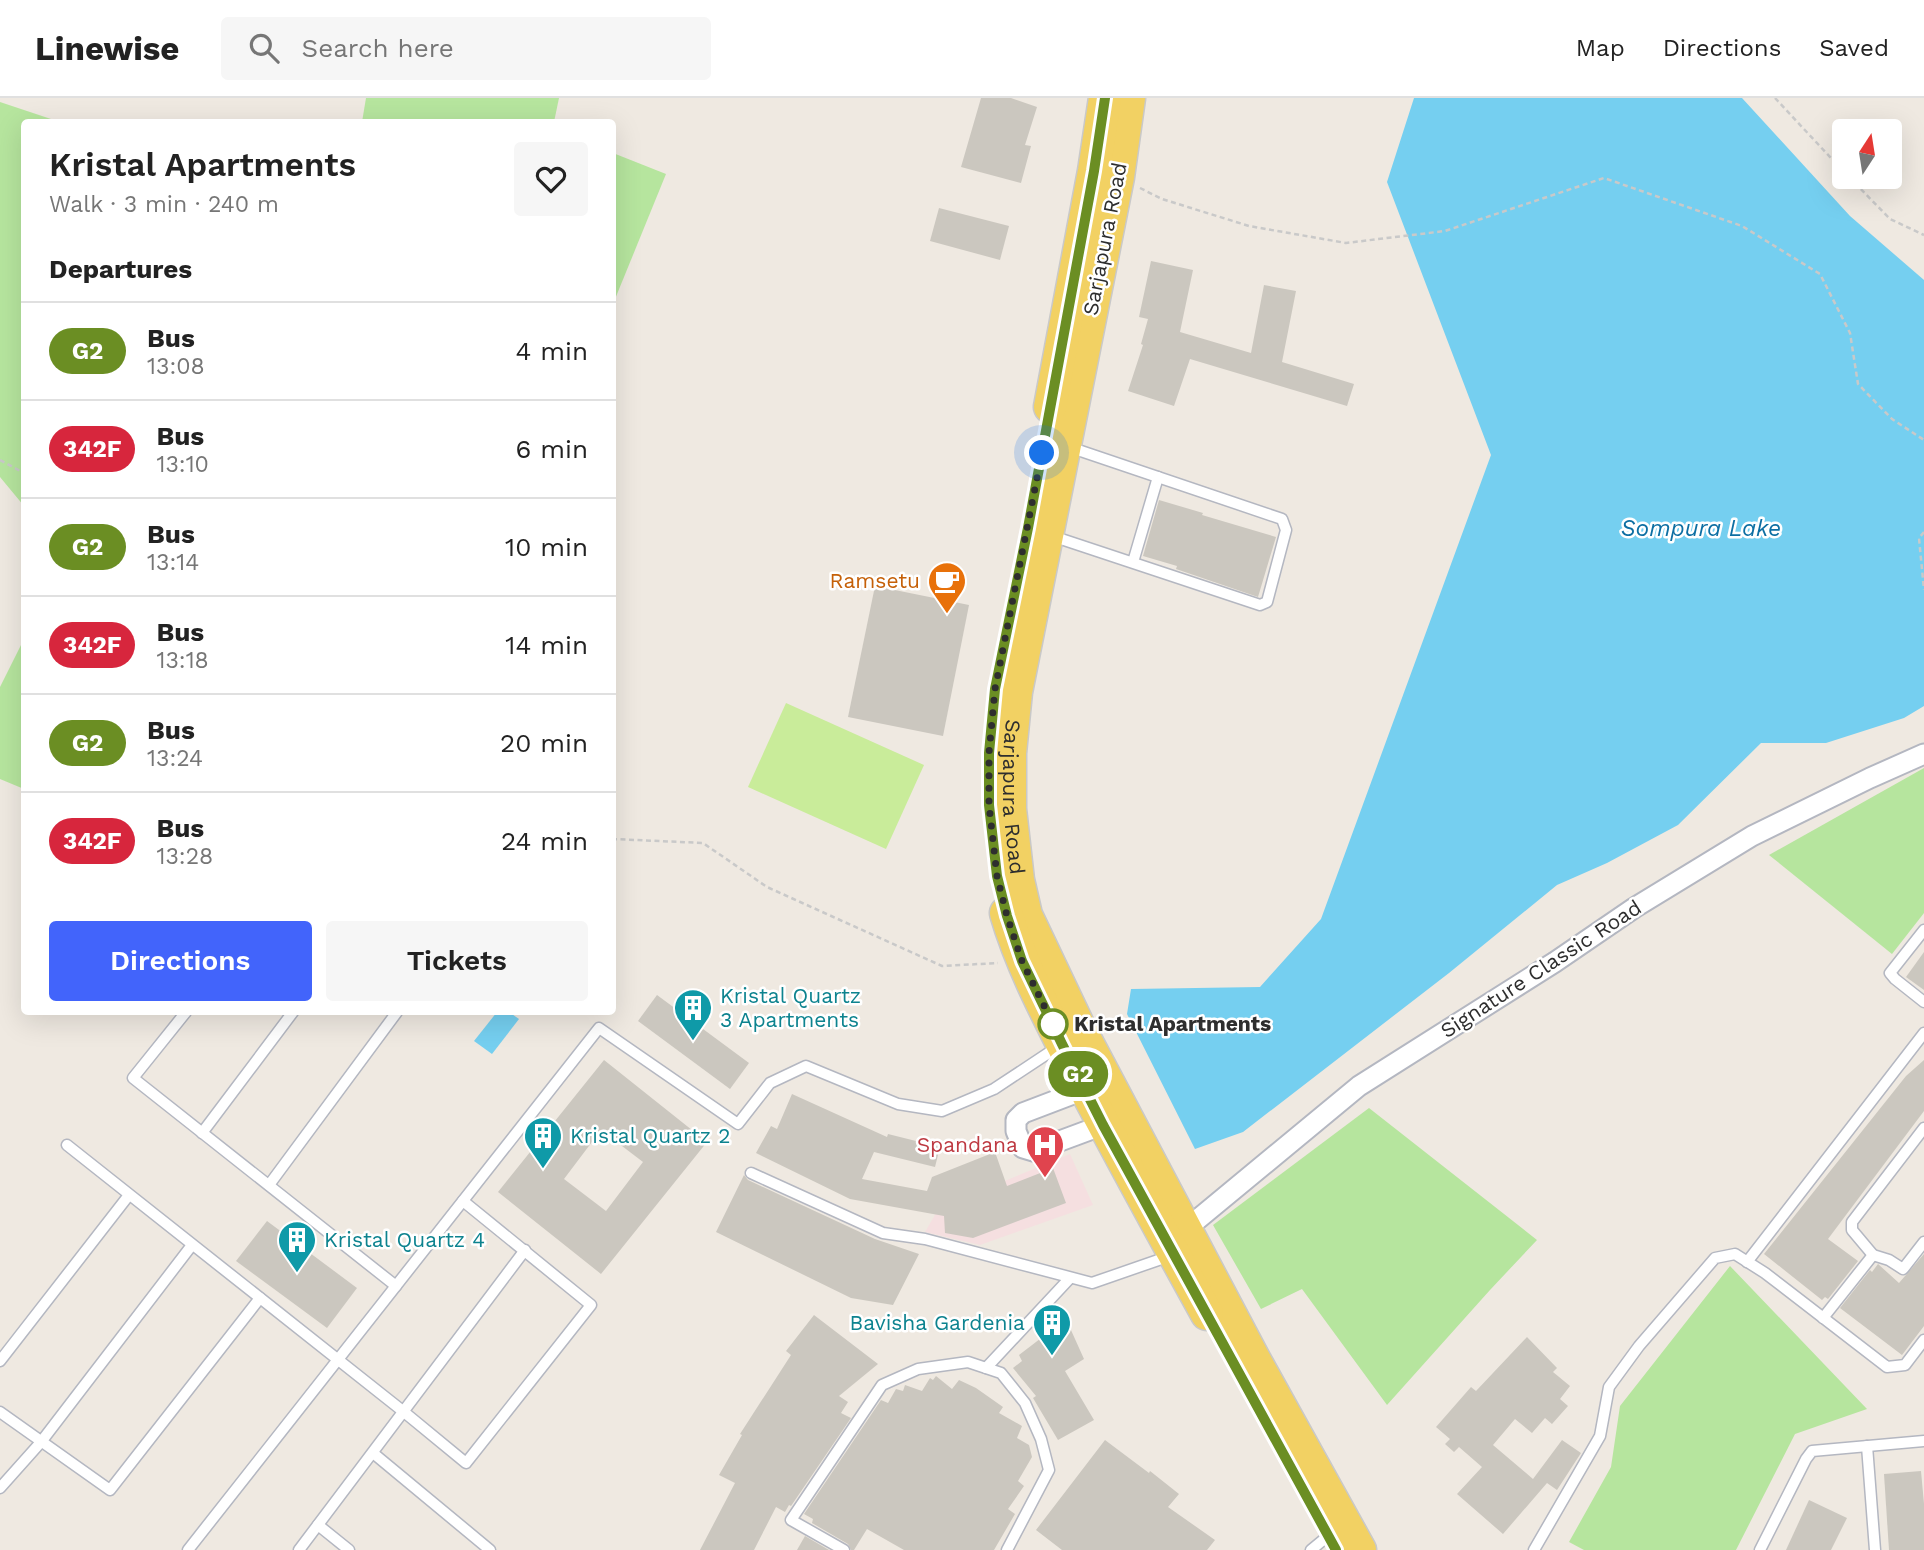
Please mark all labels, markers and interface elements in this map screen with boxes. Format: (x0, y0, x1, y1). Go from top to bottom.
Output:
search box (221, 17, 711, 80)
text: Linewise (35, 29, 179, 68)
icon: search (245, 29, 283, 67)
text: Search here (301, 33, 454, 63)
text: Map (1576, 34, 1625, 62)
text: Directions (1663, 34, 1781, 62)
text: Saved (1819, 34, 1889, 62)
north arrow (1832, 119, 1902, 189)
map controls (1832, 119, 1902, 189)
button: heart (514, 142, 588, 216)
text: Kristal Apartments (49, 145, 356, 184)
street label: Sarjapura Road (1077, 160, 1132, 318)
text: Walk · 3 min · 240 m (49, 191, 279, 218)
text: Departures (49, 254, 192, 284)
text: Bus (147, 323, 195, 353)
text: 4 min (515, 336, 588, 366)
text: G2 (72, 337, 103, 365)
text: 13:08 (147, 353, 205, 380)
text: Bus (156, 421, 204, 451)
text: 6 min (516, 434, 588, 464)
text: 342F (63, 435, 121, 463)
your location (1024, 435, 1059, 470)
text: 13:10 (156, 451, 209, 478)
water label: Sompura Lake (1621, 515, 1781, 542)
text: Bus (147, 519, 195, 549)
text: 10 min (505, 532, 588, 562)
text: G2 (72, 533, 103, 561)
text: 13:14 (147, 549, 199, 576)
cafe icon: Ramsetu (926, 560, 968, 615)
place label: Ramsetu (830, 568, 920, 593)
text: Bus (156, 617, 204, 647)
text: 14 min (505, 630, 588, 660)
text: 342F (63, 631, 121, 659)
text: 13:18 (156, 647, 209, 674)
text: Bus (147, 715, 195, 745)
street label: Sarjapura Road (998, 718, 1030, 876)
text: 20 min (500, 728, 588, 758)
text: G2 (72, 729, 103, 757)
text: 13:24 (147, 745, 203, 772)
text: Bus (156, 813, 204, 843)
text: 24 min (501, 826, 588, 856)
text: 342F (63, 827, 121, 855)
text: 13:28 (156, 843, 213, 870)
street label: Signature Classic Road (1436, 894, 1646, 1043)
button: Directions (49, 921, 312, 1001)
button: Tickets (326, 921, 588, 1001)
place label: Kristal Quartz 3 Apartments (720, 983, 861, 1032)
building icon: Kristal Quartz 3 Apartments (672, 987, 714, 1042)
marker: Kristal Apartments (1038, 1009, 1068, 1039)
place label: Kristal Apartments (1074, 1011, 1271, 1036)
line badge: G2 (1046, 1051, 1110, 1097)
text: G2 (1062, 1060, 1094, 1088)
building icon: Kristal Quartz 2 (522, 1115, 564, 1170)
place label: Kristal Quartz 2 (570, 1123, 730, 1148)
hospital icon: Spandana (1024, 1124, 1066, 1179)
place label: Spandana (917, 1132, 1018, 1157)
building icon: Kristal Quartz 4 (276, 1219, 318, 1274)
place label: Kristal Quartz 4 (324, 1227, 485, 1252)
building icon: Bavisha Gardenia (1031, 1302, 1073, 1357)
place label: Bavisha Gardenia (850, 1310, 1025, 1335)

